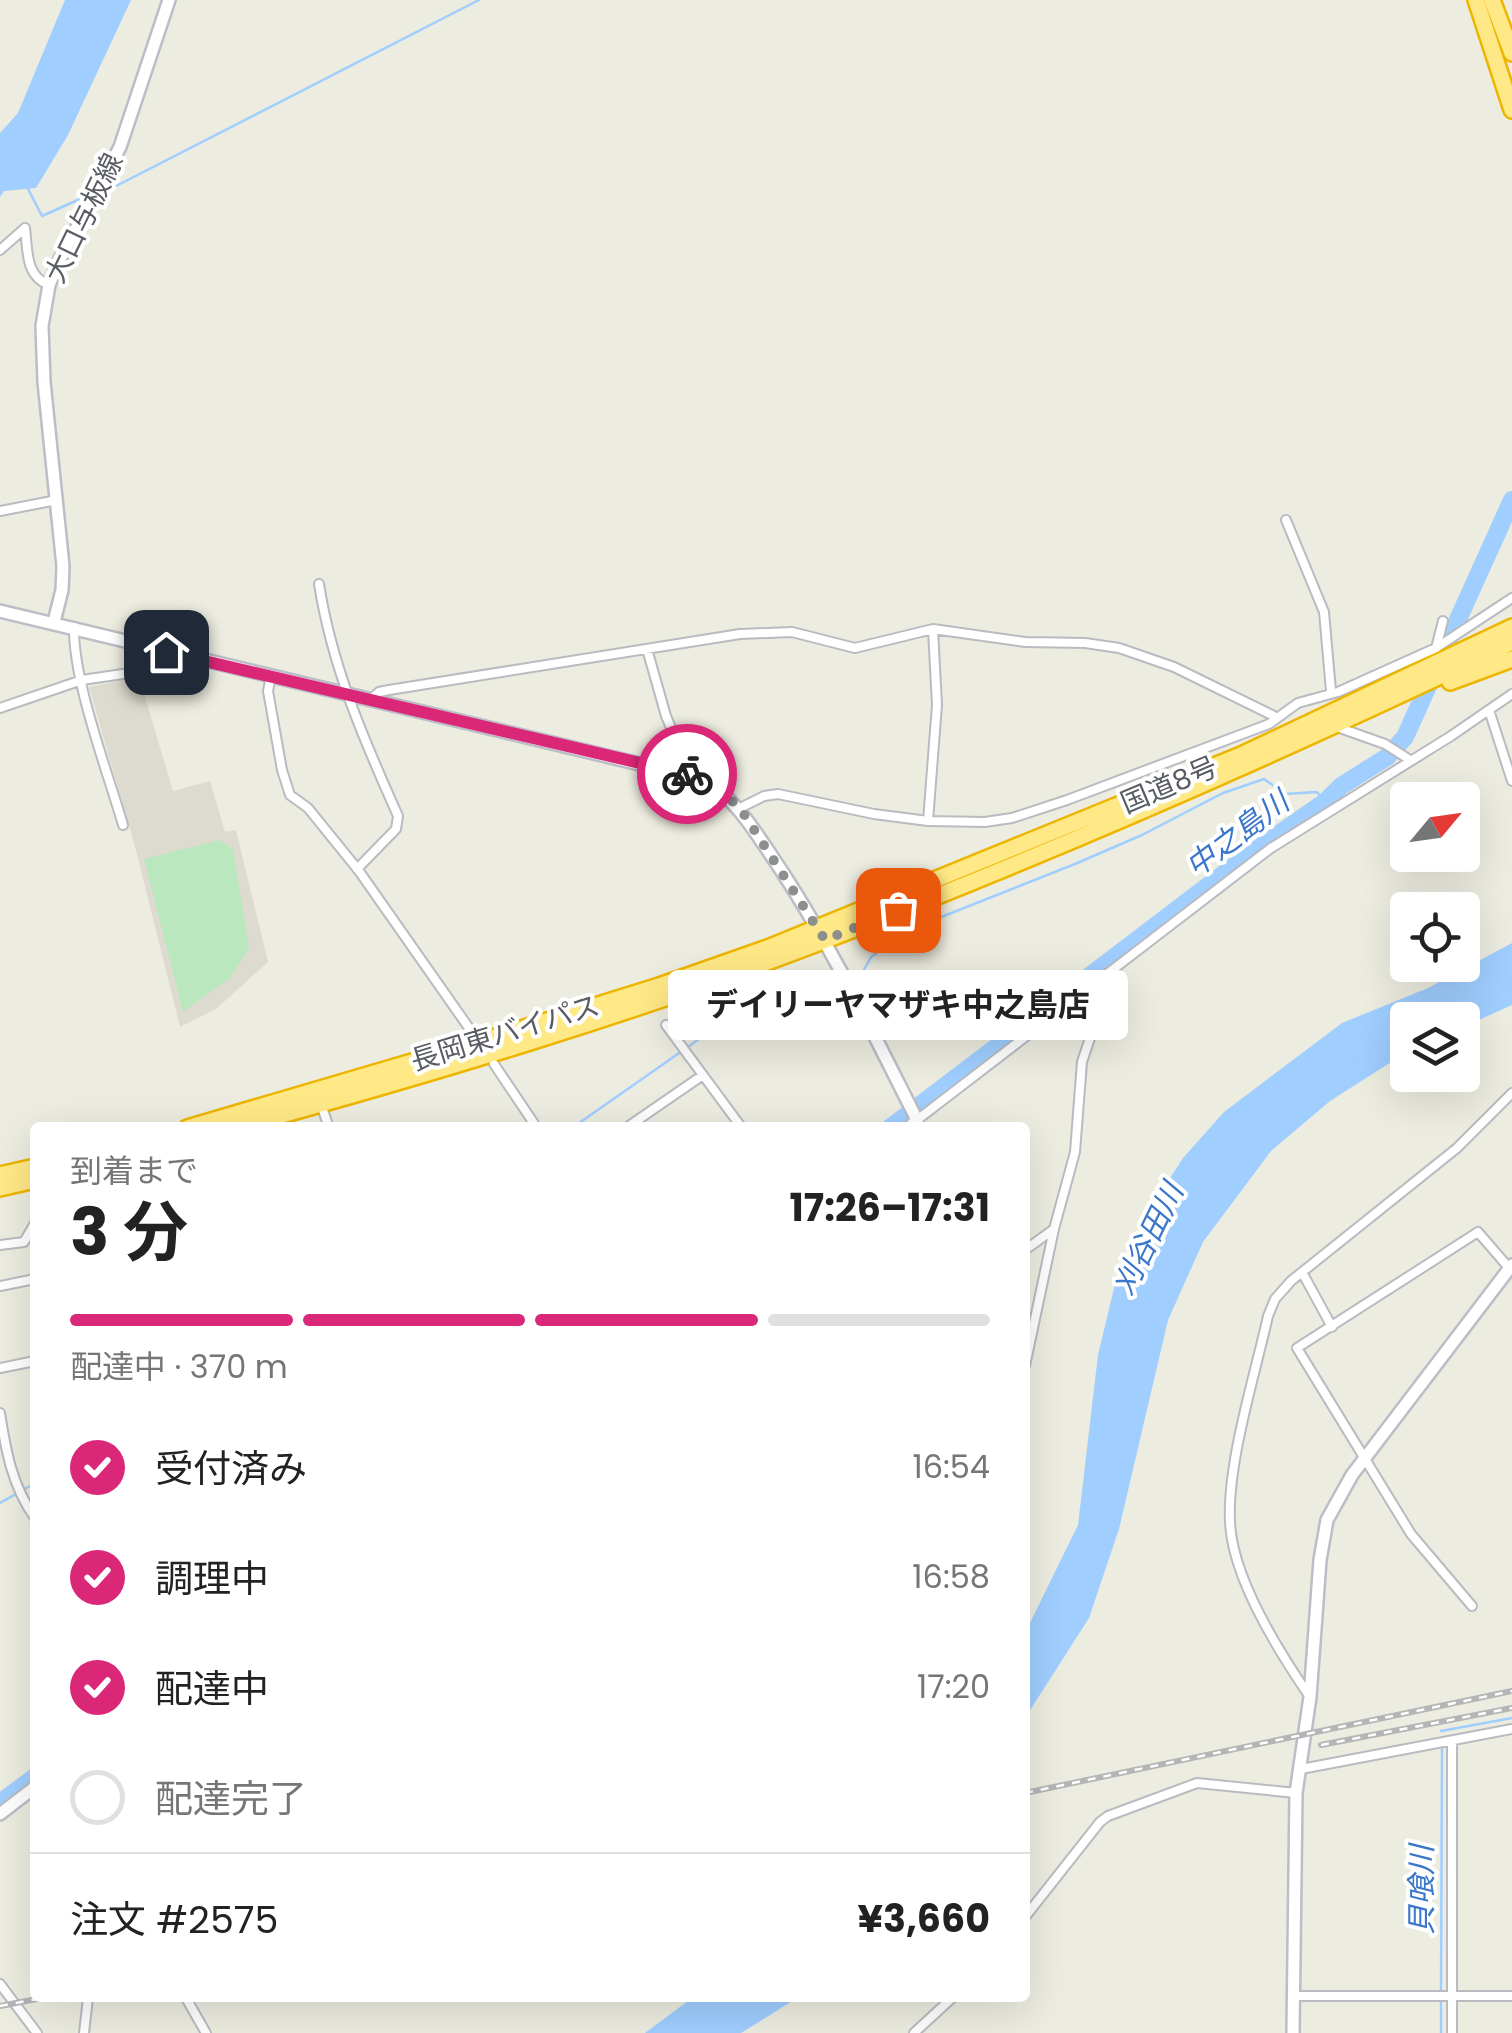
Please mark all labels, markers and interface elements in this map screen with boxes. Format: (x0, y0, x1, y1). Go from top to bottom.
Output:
street label: 大口与板線 (36, 147, 132, 289)
pin (124, 610, 209, 695)
icon: home (139, 625, 194, 680)
courier (637, 724, 737, 824)
icon: bike (660, 747, 715, 802)
street label: 国道8号 (1115, 747, 1223, 823)
water label: 中之島川 (1176, 779, 1300, 887)
north arrow (1390, 782, 1480, 872)
map controls (1390, 782, 1480, 1092)
pin (856, 868, 941, 953)
icon: bag (871, 883, 926, 938)
button: locate (1390, 892, 1480, 982)
callout: デイリーヤマザキ中之島店 (668, 970, 1128, 1040)
text: デイリーヤマザキ中之島店 (706, 982, 1090, 1027)
street label: 長岡東バイパス (406, 986, 604, 1080)
button: layers (1390, 1002, 1480, 1092)
text: 到着まで (70, 1148, 198, 1193)
water label: 刈谷田川 (1102, 1173, 1195, 1302)
text: 17:26–17:31 (790, 1181, 990, 1234)
text: 3 分 (70, 1187, 188, 1278)
text: 配達中 · 370 m (70, 1344, 288, 1389)
icon: check (70, 1440, 125, 1495)
text: 受付済み (155, 1442, 307, 1495)
text: 16:54 (912, 1444, 990, 1489)
icon: check (70, 1550, 125, 1605)
text: 調理中 (155, 1552, 269, 1605)
text: 16:58 (912, 1554, 990, 1599)
icon: check (70, 1660, 125, 1715)
text: 配達中 (155, 1662, 269, 1715)
text: 17:20 (917, 1664, 990, 1709)
text: 配達完了 (155, 1772, 307, 1825)
water label: 貝喰川 (1400, 1842, 1443, 1935)
text: ¥3,660 (857, 1892, 990, 1945)
text: 注文 #2575 (70, 1893, 278, 1946)

